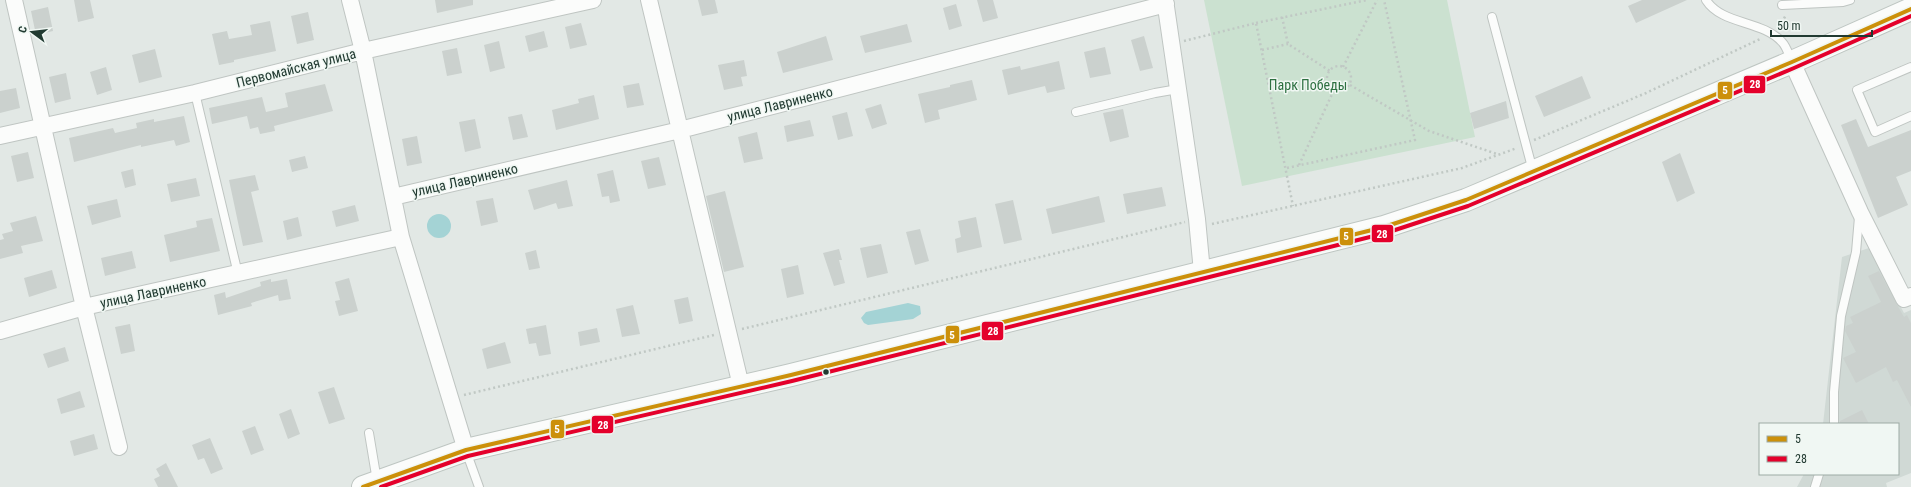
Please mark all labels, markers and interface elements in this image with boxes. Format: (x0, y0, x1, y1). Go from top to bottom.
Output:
north arrow (12, 12, 52, 52)
scale bar (1771, 12, 1872, 38)
text: 50 m (1777, 19, 1801, 33)
text: С (16, 25, 30, 34)
street label: Первомайская улица (234, 45, 358, 91)
line badge: 28 (1743, 75, 1766, 94)
park label: Парк Победы (1269, 77, 1347, 93)
text: 28 (1749, 78, 1761, 91)
line badge: 5 (1717, 81, 1733, 100)
street label: улица Лавриненко (726, 83, 834, 125)
text: 5 (1722, 84, 1728, 97)
street label: улица Лавриненко (411, 160, 519, 200)
line badge: 28 (1371, 224, 1394, 243)
line badge: 5 (1339, 227, 1354, 246)
text: 28 (1376, 228, 1388, 241)
text: 5 (1343, 230, 1349, 243)
street label: улица Лавриненко (99, 273, 207, 311)
line badge: 28 (981, 321, 1004, 341)
line badge: 5 (945, 325, 960, 344)
text: 28 (987, 325, 999, 338)
text: 5 (949, 329, 955, 342)
unlabelled marker (821, 367, 831, 377)
line badge: 28 (591, 415, 614, 434)
line badge: 5 (550, 419, 565, 439)
text: 28 (597, 419, 609, 432)
text: 5 (554, 423, 560, 436)
legend (1759, 423, 1899, 475)
text: 5 (1795, 432, 1801, 446)
text: 28 (1795, 452, 1807, 466)

